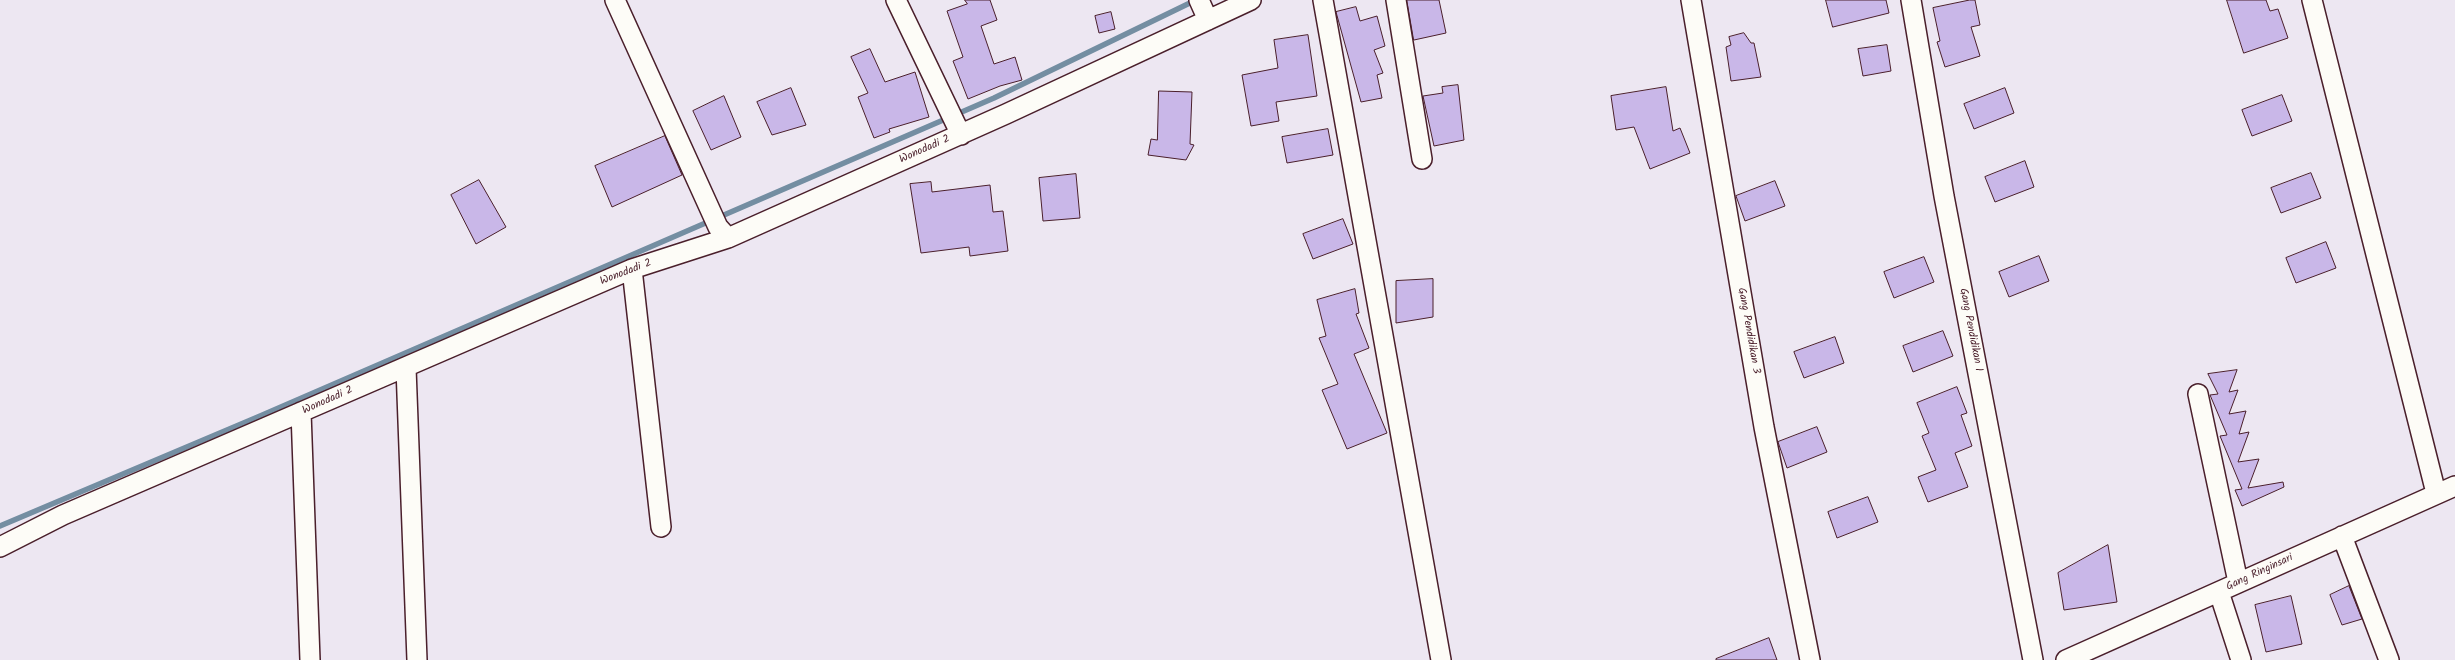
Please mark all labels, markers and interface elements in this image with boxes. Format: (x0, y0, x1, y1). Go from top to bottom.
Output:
street label: Wonodadi 2 (898, 133, 952, 167)
street label: Wonodadi 2 (598, 257, 654, 289)
street label: Gang Pendidikan 3 (1734, 287, 1762, 375)
street label: Gang Pendidikan 1 (1955, 287, 1985, 373)
street label: Wonodadi 2 (301, 384, 355, 418)
street label: Gang Ringinsari (2225, 552, 2295, 594)

